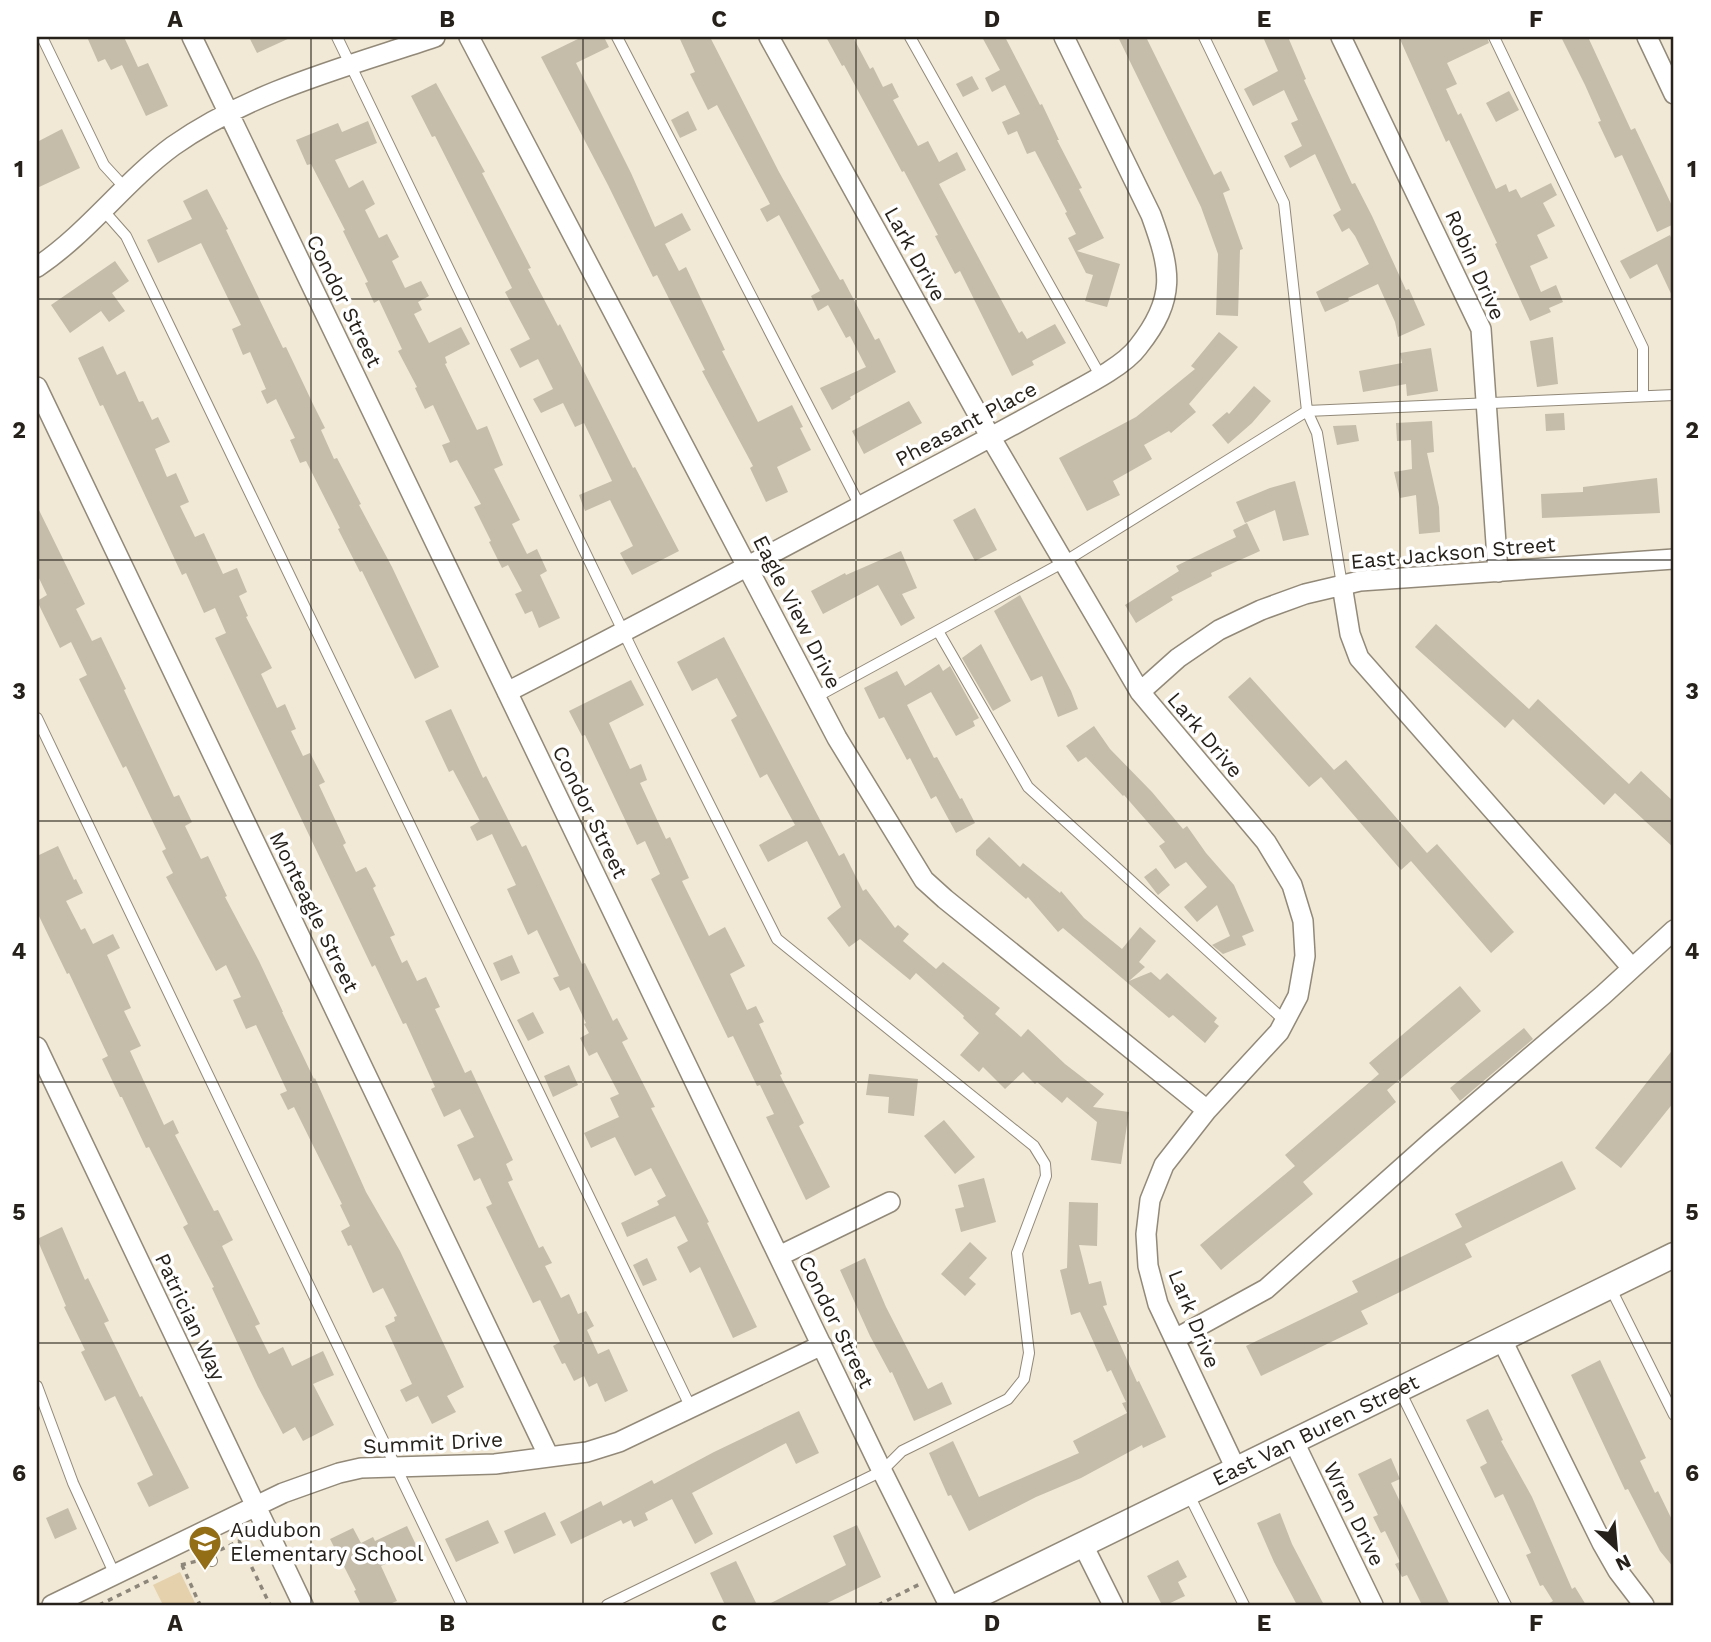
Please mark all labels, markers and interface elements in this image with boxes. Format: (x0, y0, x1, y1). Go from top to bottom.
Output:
text: A (167, 6, 183, 33)
text: B (439, 6, 455, 33)
text: C (711, 6, 727, 33)
text: D (984, 6, 1000, 33)
text: E (1257, 6, 1271, 33)
text: F (1529, 6, 1543, 33)
text: 1 (14, 156, 24, 183)
text: 1 (1687, 156, 1697, 183)
street label: Lark Drive (879, 202, 952, 305)
street label: Robin Drive (1440, 206, 1511, 323)
street label: Condor Street (302, 230, 387, 371)
street label: Pheasant Place (891, 376, 1041, 471)
text: 2 (12, 417, 26, 444)
text: 2 (1685, 417, 1699, 444)
street label: Eagle View Drive (748, 531, 847, 693)
street label: East Jackson Street (1349, 531, 1557, 574)
text: 3 (12, 678, 26, 705)
text: 3 (1685, 678, 1699, 705)
street label: Lark Drive (1162, 687, 1248, 782)
street label: Condor Street (548, 741, 633, 882)
street label: Monteagle Street (265, 827, 364, 997)
text: 4 (12, 938, 27, 965)
text: 4 (1685, 938, 1700, 965)
text: 5 (12, 1199, 26, 1226)
text: 5 (1685, 1199, 1699, 1226)
street label: Patrician Way (150, 1249, 231, 1385)
street label: Condor Street (794, 1251, 879, 1392)
street label: Lark Drive (1163, 1266, 1226, 1372)
street label: East Van Buren Street (1208, 1369, 1423, 1491)
street label: Summit Drive (362, 1426, 504, 1459)
street label: Wren Drive (1319, 1458, 1390, 1570)
text: 6 (12, 1460, 26, 1487)
text: 6 (1685, 1460, 1699, 1487)
north arrow (1582, 1512, 1652, 1582)
place label: Audubon Elementary School (230, 1517, 424, 1566)
school or university icon: Audubon Elementary School (186, 1523, 224, 1572)
text: N (1612, 1549, 1635, 1576)
text: A (167, 1610, 183, 1637)
text: B (439, 1610, 455, 1637)
text: C (711, 1610, 727, 1637)
text: D (984, 1610, 1000, 1637)
text: E (1257, 1610, 1271, 1637)
text: F (1529, 1610, 1543, 1637)

